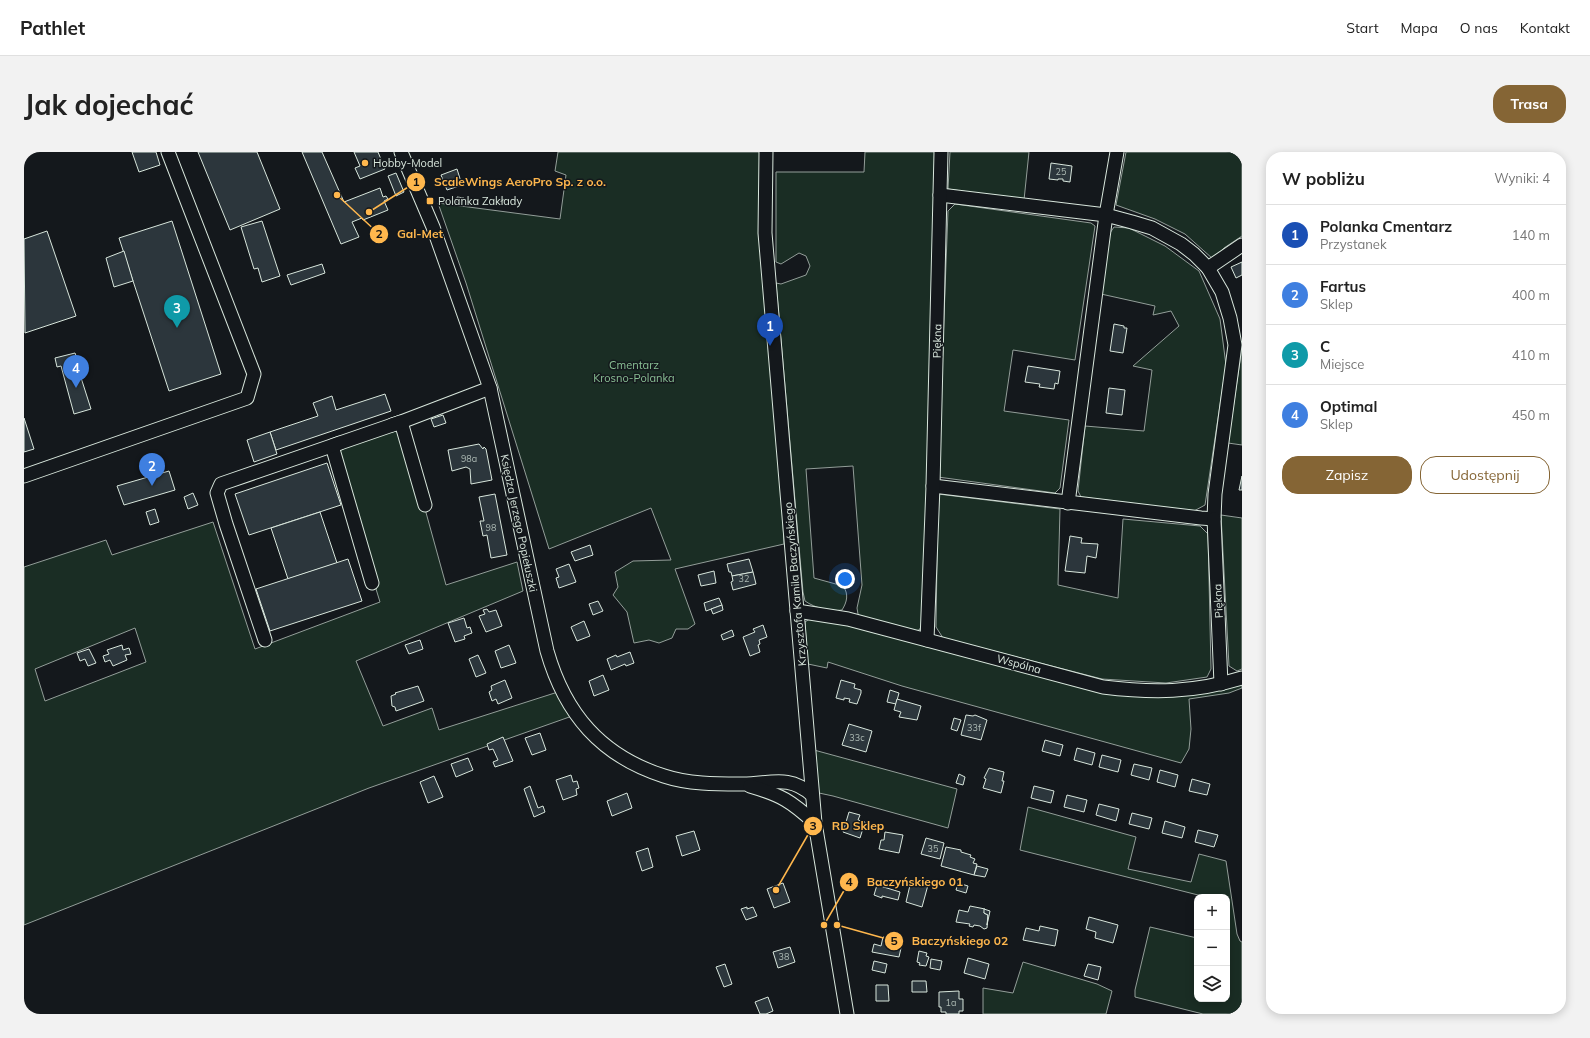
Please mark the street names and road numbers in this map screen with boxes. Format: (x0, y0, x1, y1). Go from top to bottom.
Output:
street label: Piękna (930, 324, 944, 358)
street label: Księdza Jerzego Popiełuszki (498, 453, 540, 593)
street label: Krzysztofa Kamila Baczyńskiego (781, 501, 809, 667)
street label: Piękna (1210, 583, 1226, 619)
street label: Wspólna (995, 651, 1043, 677)

